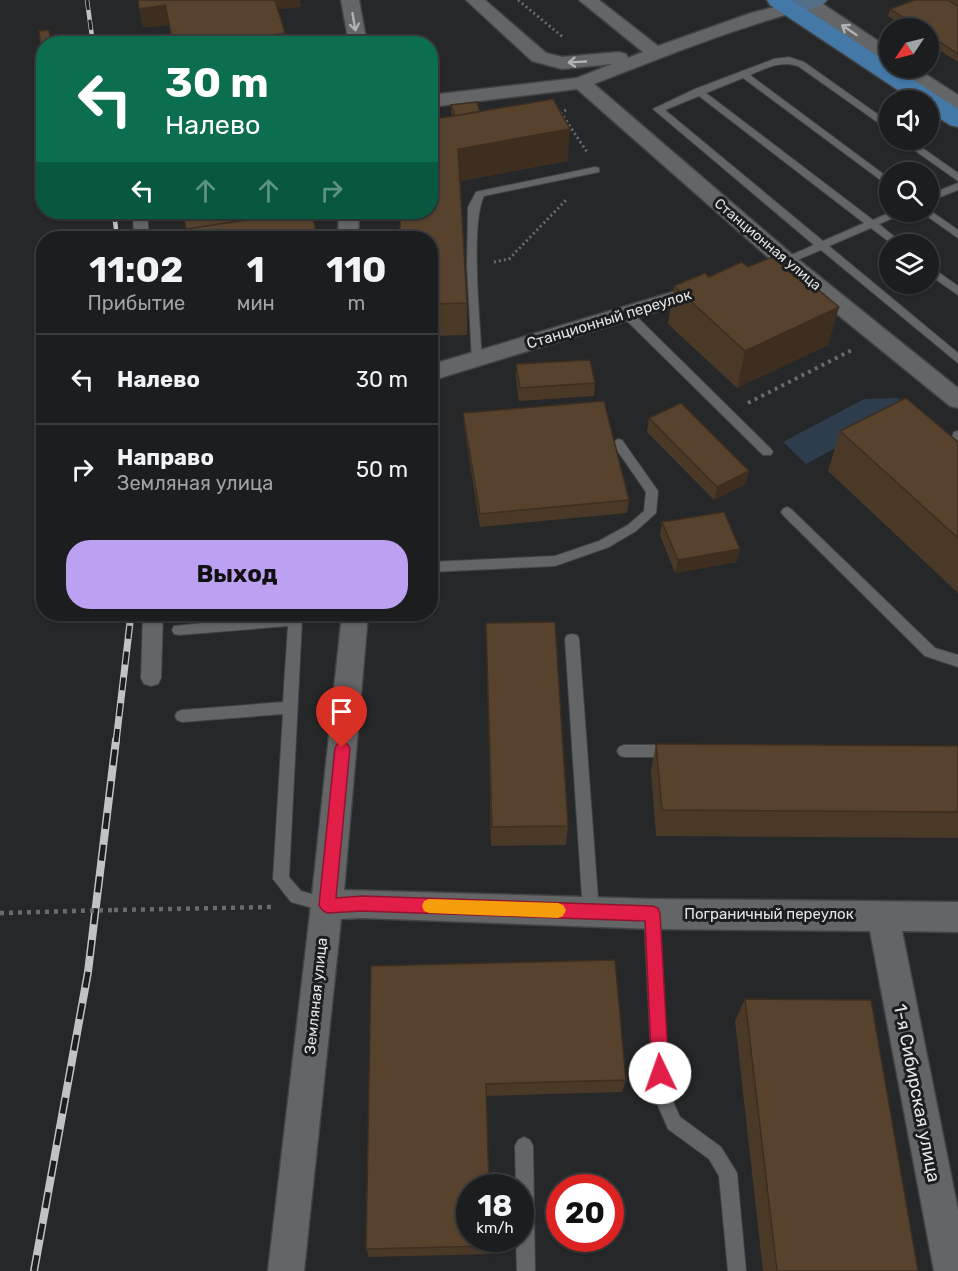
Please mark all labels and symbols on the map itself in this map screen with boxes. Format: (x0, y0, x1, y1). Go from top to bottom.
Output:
one-way arrow (349, 11, 360, 31)
north arrow (879, 18, 939, 78)
one-way arrow (841, 24, 858, 36)
one-way arrow (568, 57, 588, 68)
street label: Станционная улица (711, 195, 824, 294)
street label: Станционный переулок (524, 285, 694, 353)
pin (316, 686, 367, 748)
street label: Пограничный переулок (684, 905, 854, 923)
street label: Земляная улица (301, 937, 331, 1055)
street label: 1-я Сибирская улица (889, 1002, 945, 1184)
position arrow (628, 1041, 692, 1105)
speed limit sign: 20 (546, 1174, 624, 1252)

